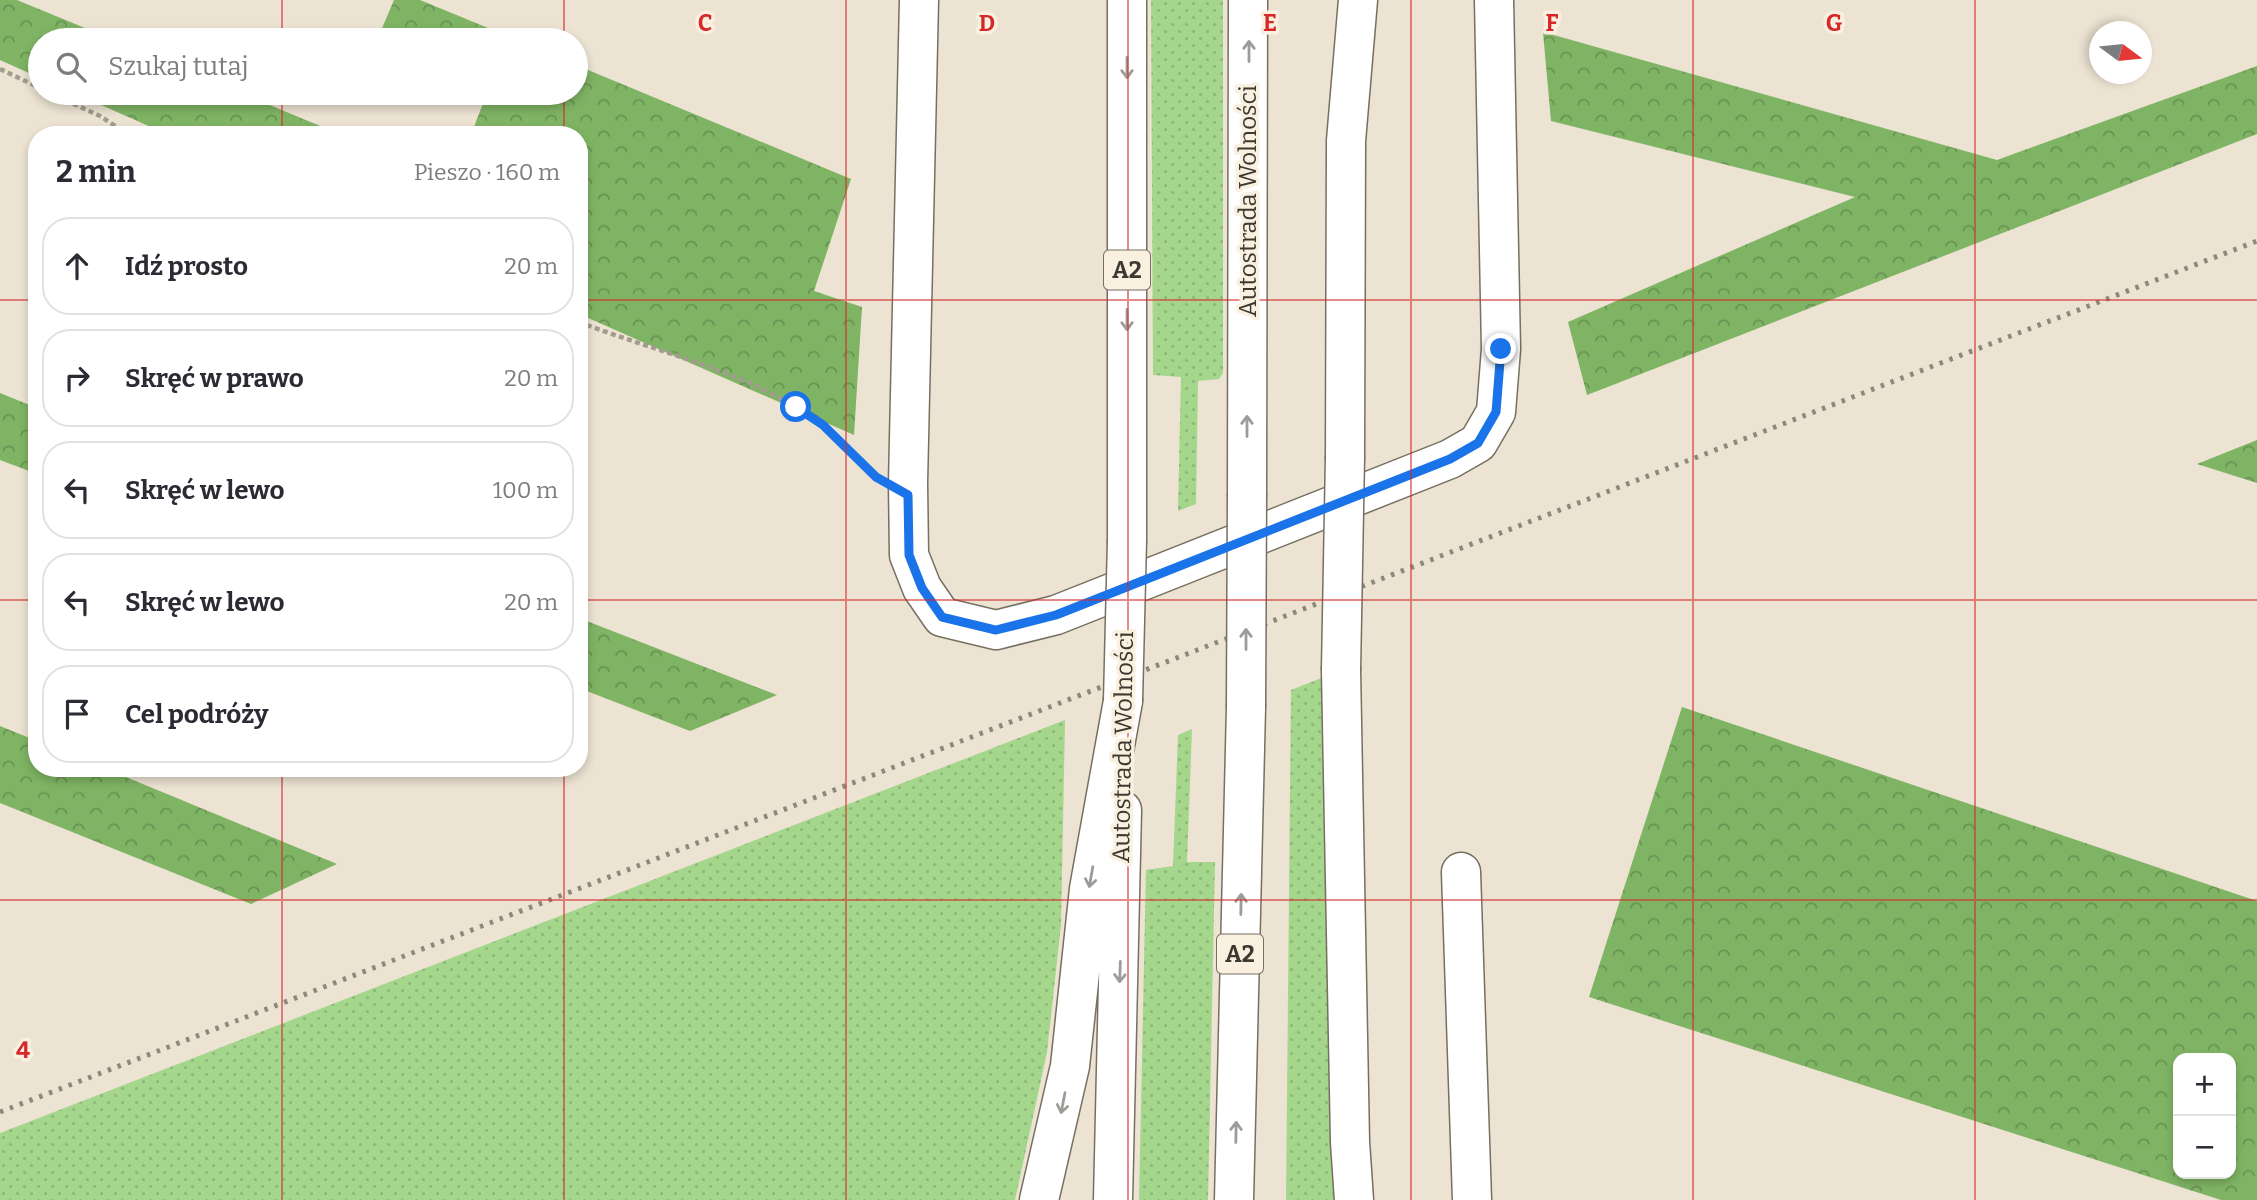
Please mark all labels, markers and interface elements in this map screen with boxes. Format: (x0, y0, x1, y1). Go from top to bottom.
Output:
text: C (698, 9, 712, 37)
text: D (979, 9, 995, 37)
text: E (1263, 9, 1277, 37)
text: F (1546, 9, 1559, 37)
text: G (1826, 9, 1843, 37)
north arrow (2089, 21, 2152, 84)
search box (28, 28, 588, 105)
one-way arrow (1242, 40, 1256, 63)
icon: search (52, 48, 90, 86)
text: Szukaj tutaj (108, 51, 249, 82)
one-way arrow (1120, 56, 1134, 79)
street label: Autostrada Wolności (1234, 85, 1262, 317)
text: 2 min (56, 154, 136, 190)
text: Pieszo · 160 m (414, 158, 560, 186)
icon: ahead (58, 247, 96, 285)
road number: A2 (1104, 250, 1150, 290)
text: Idź prosto (125, 251, 248, 282)
text: 20 m (504, 252, 558, 280)
one-way arrow (1120, 308, 1134, 331)
route end (1485, 333, 1516, 364)
icon: right (58, 359, 96, 397)
text: Skręć w prawo (125, 363, 304, 394)
text: 20 m (504, 364, 558, 392)
route start (780, 391, 811, 422)
one-way arrow (1240, 414, 1254, 437)
icon: left (58, 471, 96, 509)
text: Skręć w lewo (125, 475, 285, 506)
text: 100 m (493, 476, 558, 504)
icon: left (58, 583, 96, 621)
text: Skręć w lewo (125, 587, 285, 618)
text: 20 m (504, 588, 558, 616)
one-way arrow (1239, 628, 1253, 651)
street label: Autostrada Wolności (1107, 631, 1139, 863)
icon: arrive (58, 695, 96, 733)
text: Cel podróży (125, 699, 268, 730)
one-way arrow (1084, 865, 1097, 888)
one-way arrow (1235, 893, 1248, 916)
road number: A2 (1217, 934, 1263, 973)
one-way arrow (1113, 960, 1126, 983)
text: 4 (16, 1036, 30, 1064)
map controls (2173, 1053, 2236, 1179)
button: + (2173, 1053, 2236, 1116)
one-way arrow (1056, 1091, 1069, 1114)
button: − (2173, 1116, 2236, 1179)
one-way arrow (1229, 1121, 1243, 1144)

